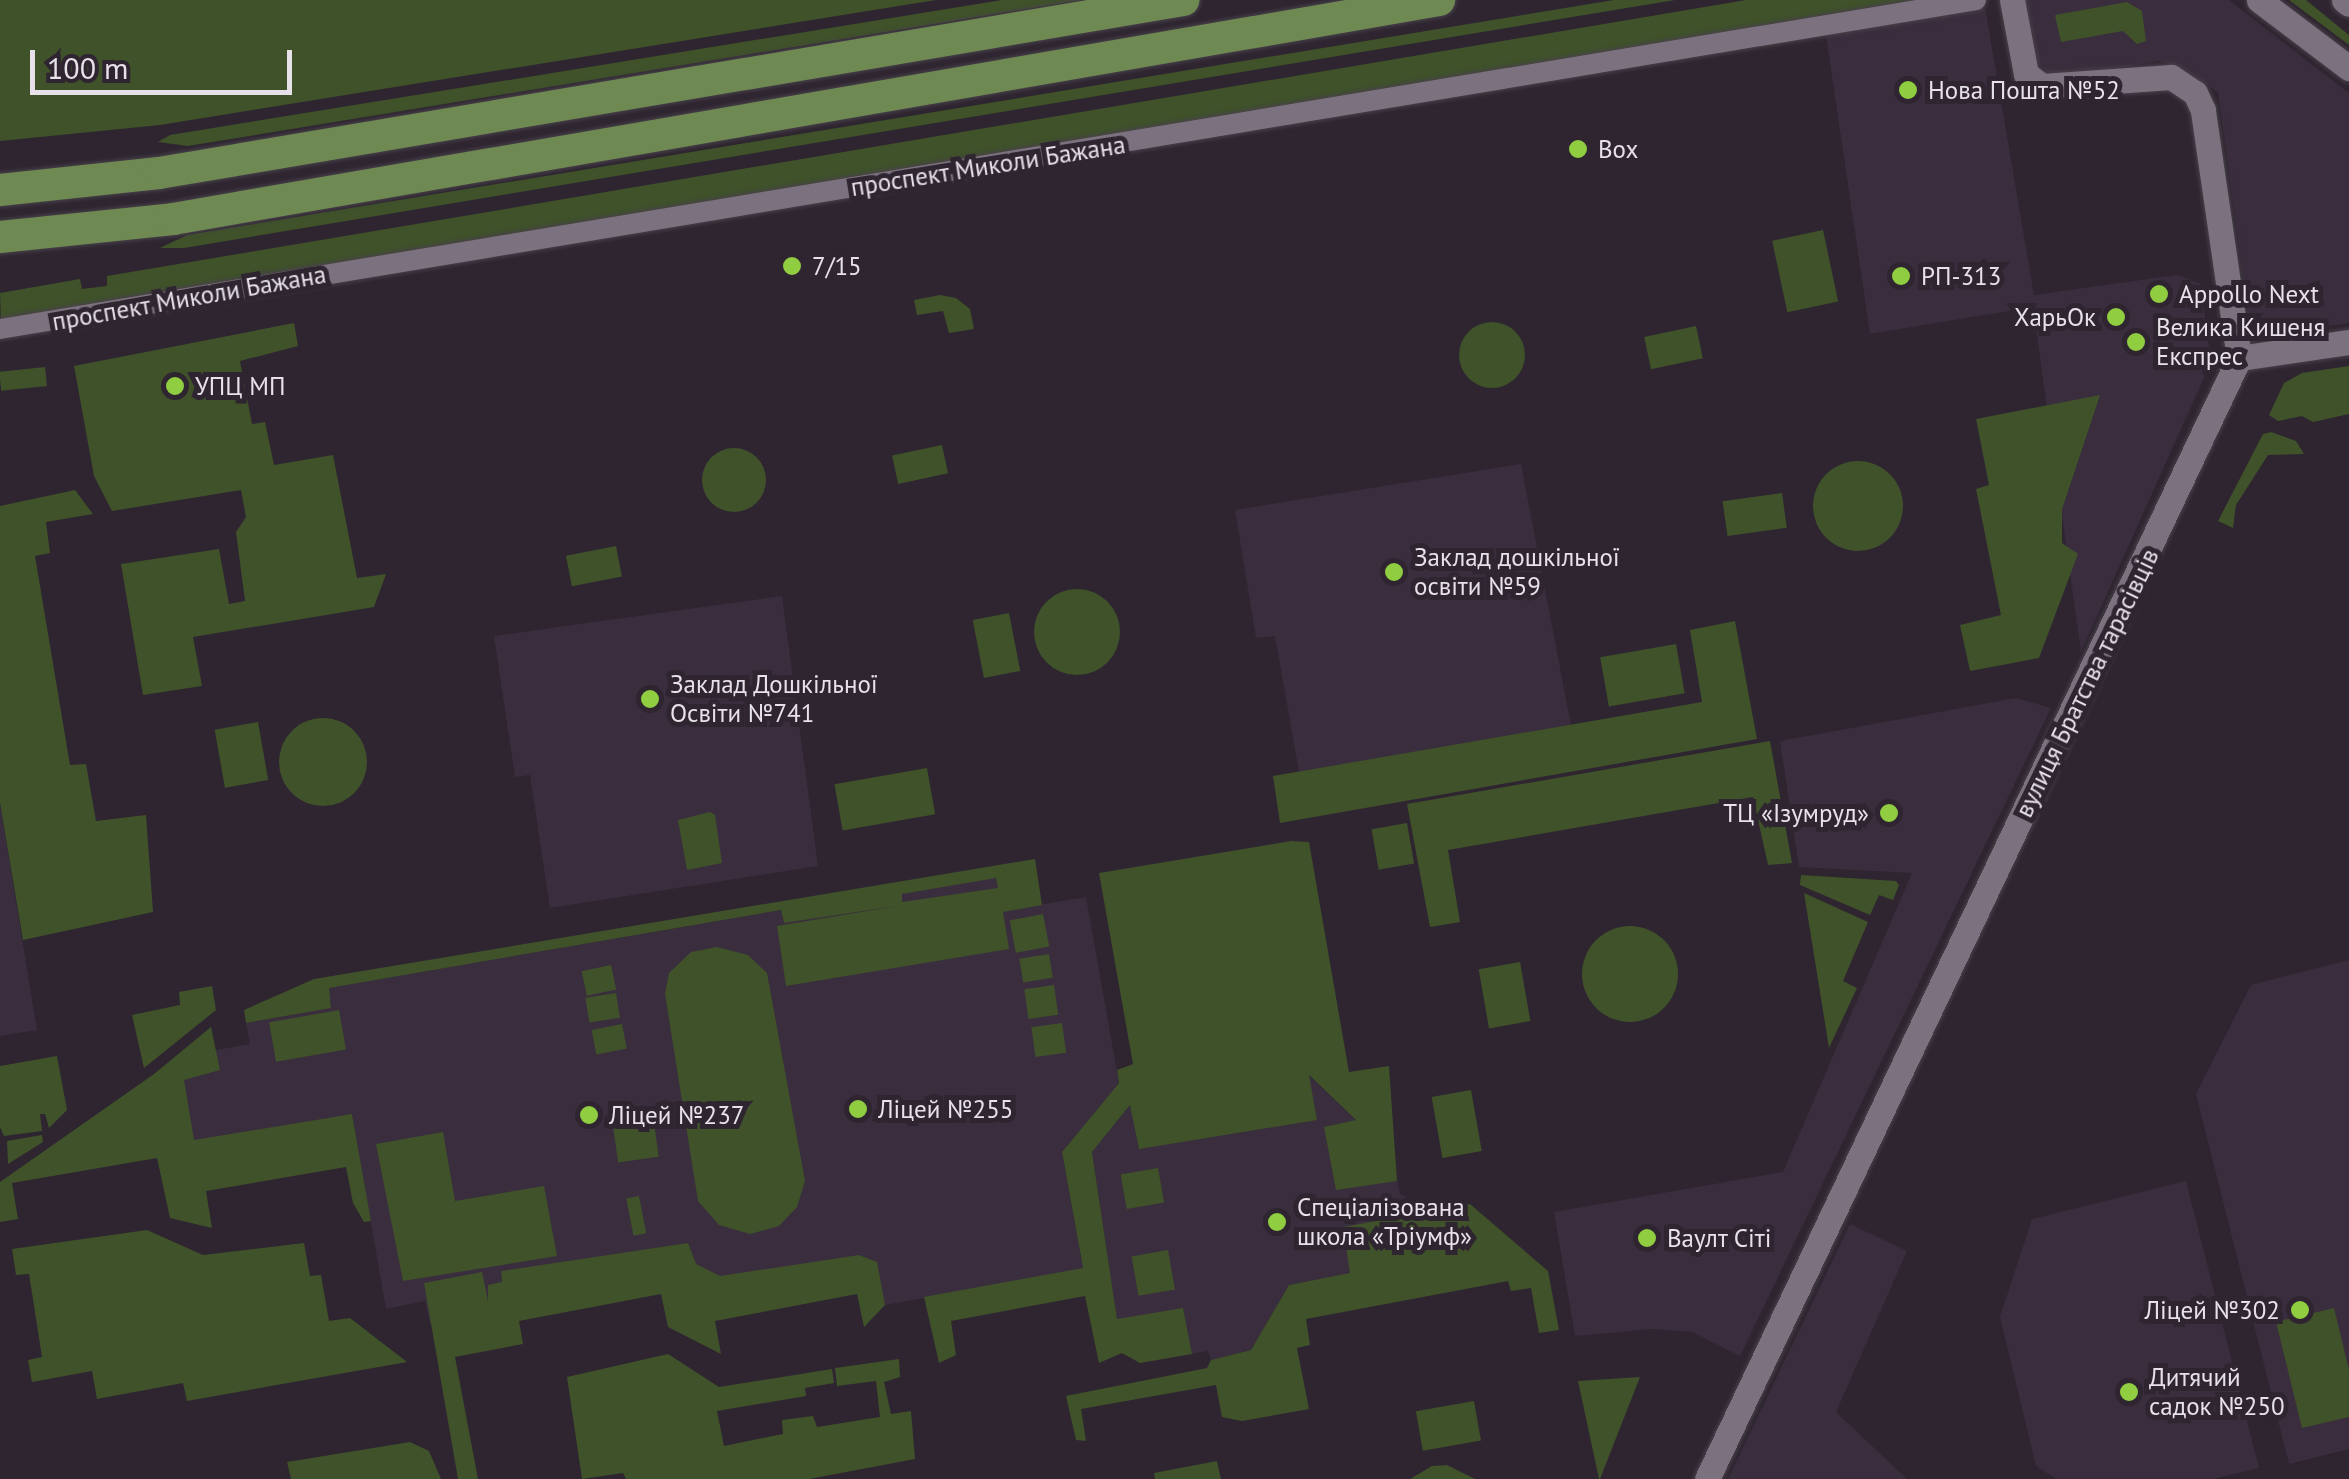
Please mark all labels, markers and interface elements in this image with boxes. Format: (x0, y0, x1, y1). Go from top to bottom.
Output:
scale bar (35, 30, 298, 92)
text: 100 m (47, 48, 128, 87)
place label: Нова Пошта №52 (1928, 75, 2120, 105)
marker: Нова Пошта №52 (1897, 79, 1919, 101)
street label: проспект Миколи Бажана (848, 129, 1128, 203)
place label: Box (1598, 134, 1638, 164)
marker: Box (1567, 138, 1589, 160)
place label: 7/15 (812, 251, 862, 281)
marker: 7/15 (781, 255, 803, 277)
street label: проспект Миколи Бажана (49, 259, 329, 337)
place label: РП-313 (1921, 261, 2001, 291)
marker: РП-313 (1890, 265, 1912, 287)
place label: Appollo Next (2179, 279, 2319, 309)
marker: Appollo Next (2148, 283, 2170, 305)
place label: ХарьОк (2014, 302, 2096, 332)
marker: ХарьОк (2105, 306, 2127, 328)
place label: Велика Кишеня Експрес (2156, 313, 2325, 372)
marker: Велика Кишеня Експрес (2125, 331, 2147, 353)
place label: УПЦ МП (195, 371, 285, 401)
marker: УПЦ МП (164, 375, 186, 397)
place label: Заклад дошкільної освіти №59 (1414, 543, 1620, 602)
street label: вулиця Братства тарасівців (2009, 544, 2165, 822)
marker: Заклад дошкільної освіти №59 (1383, 561, 1405, 583)
place label: Заклад Дошкільної Освіти №741 (670, 670, 878, 729)
marker: Заклад Дошкільної Освіти №741 (639, 688, 661, 710)
place label: ТЦ «Ізумруд» (1723, 798, 1869, 828)
marker: ТЦ «Ізумруд» (1878, 802, 1900, 824)
place label: Ліцей №255 (878, 1094, 1013, 1124)
marker: Ліцей №255 (847, 1098, 869, 1120)
place label: Ліцей №237 (609, 1100, 744, 1130)
marker: Ліцей №237 (578, 1104, 600, 1126)
place label: Спеціалізована школа «Тріумф» (1297, 1193, 1472, 1252)
marker: Спеціалізована школа «Тріумф» (1266, 1211, 1288, 1233)
place label: Ваулт Сіті (1667, 1223, 1772, 1253)
marker: Ваулт Сіті (1636, 1227, 1658, 1249)
place label: Ліцей №302 (2145, 1295, 2280, 1325)
marker: Ліцей №302 (2289, 1299, 2311, 1321)
place label: Дитячий садок №250 (2149, 1363, 2285, 1422)
marker: Дитячий садок №250 (2118, 1381, 2140, 1403)

